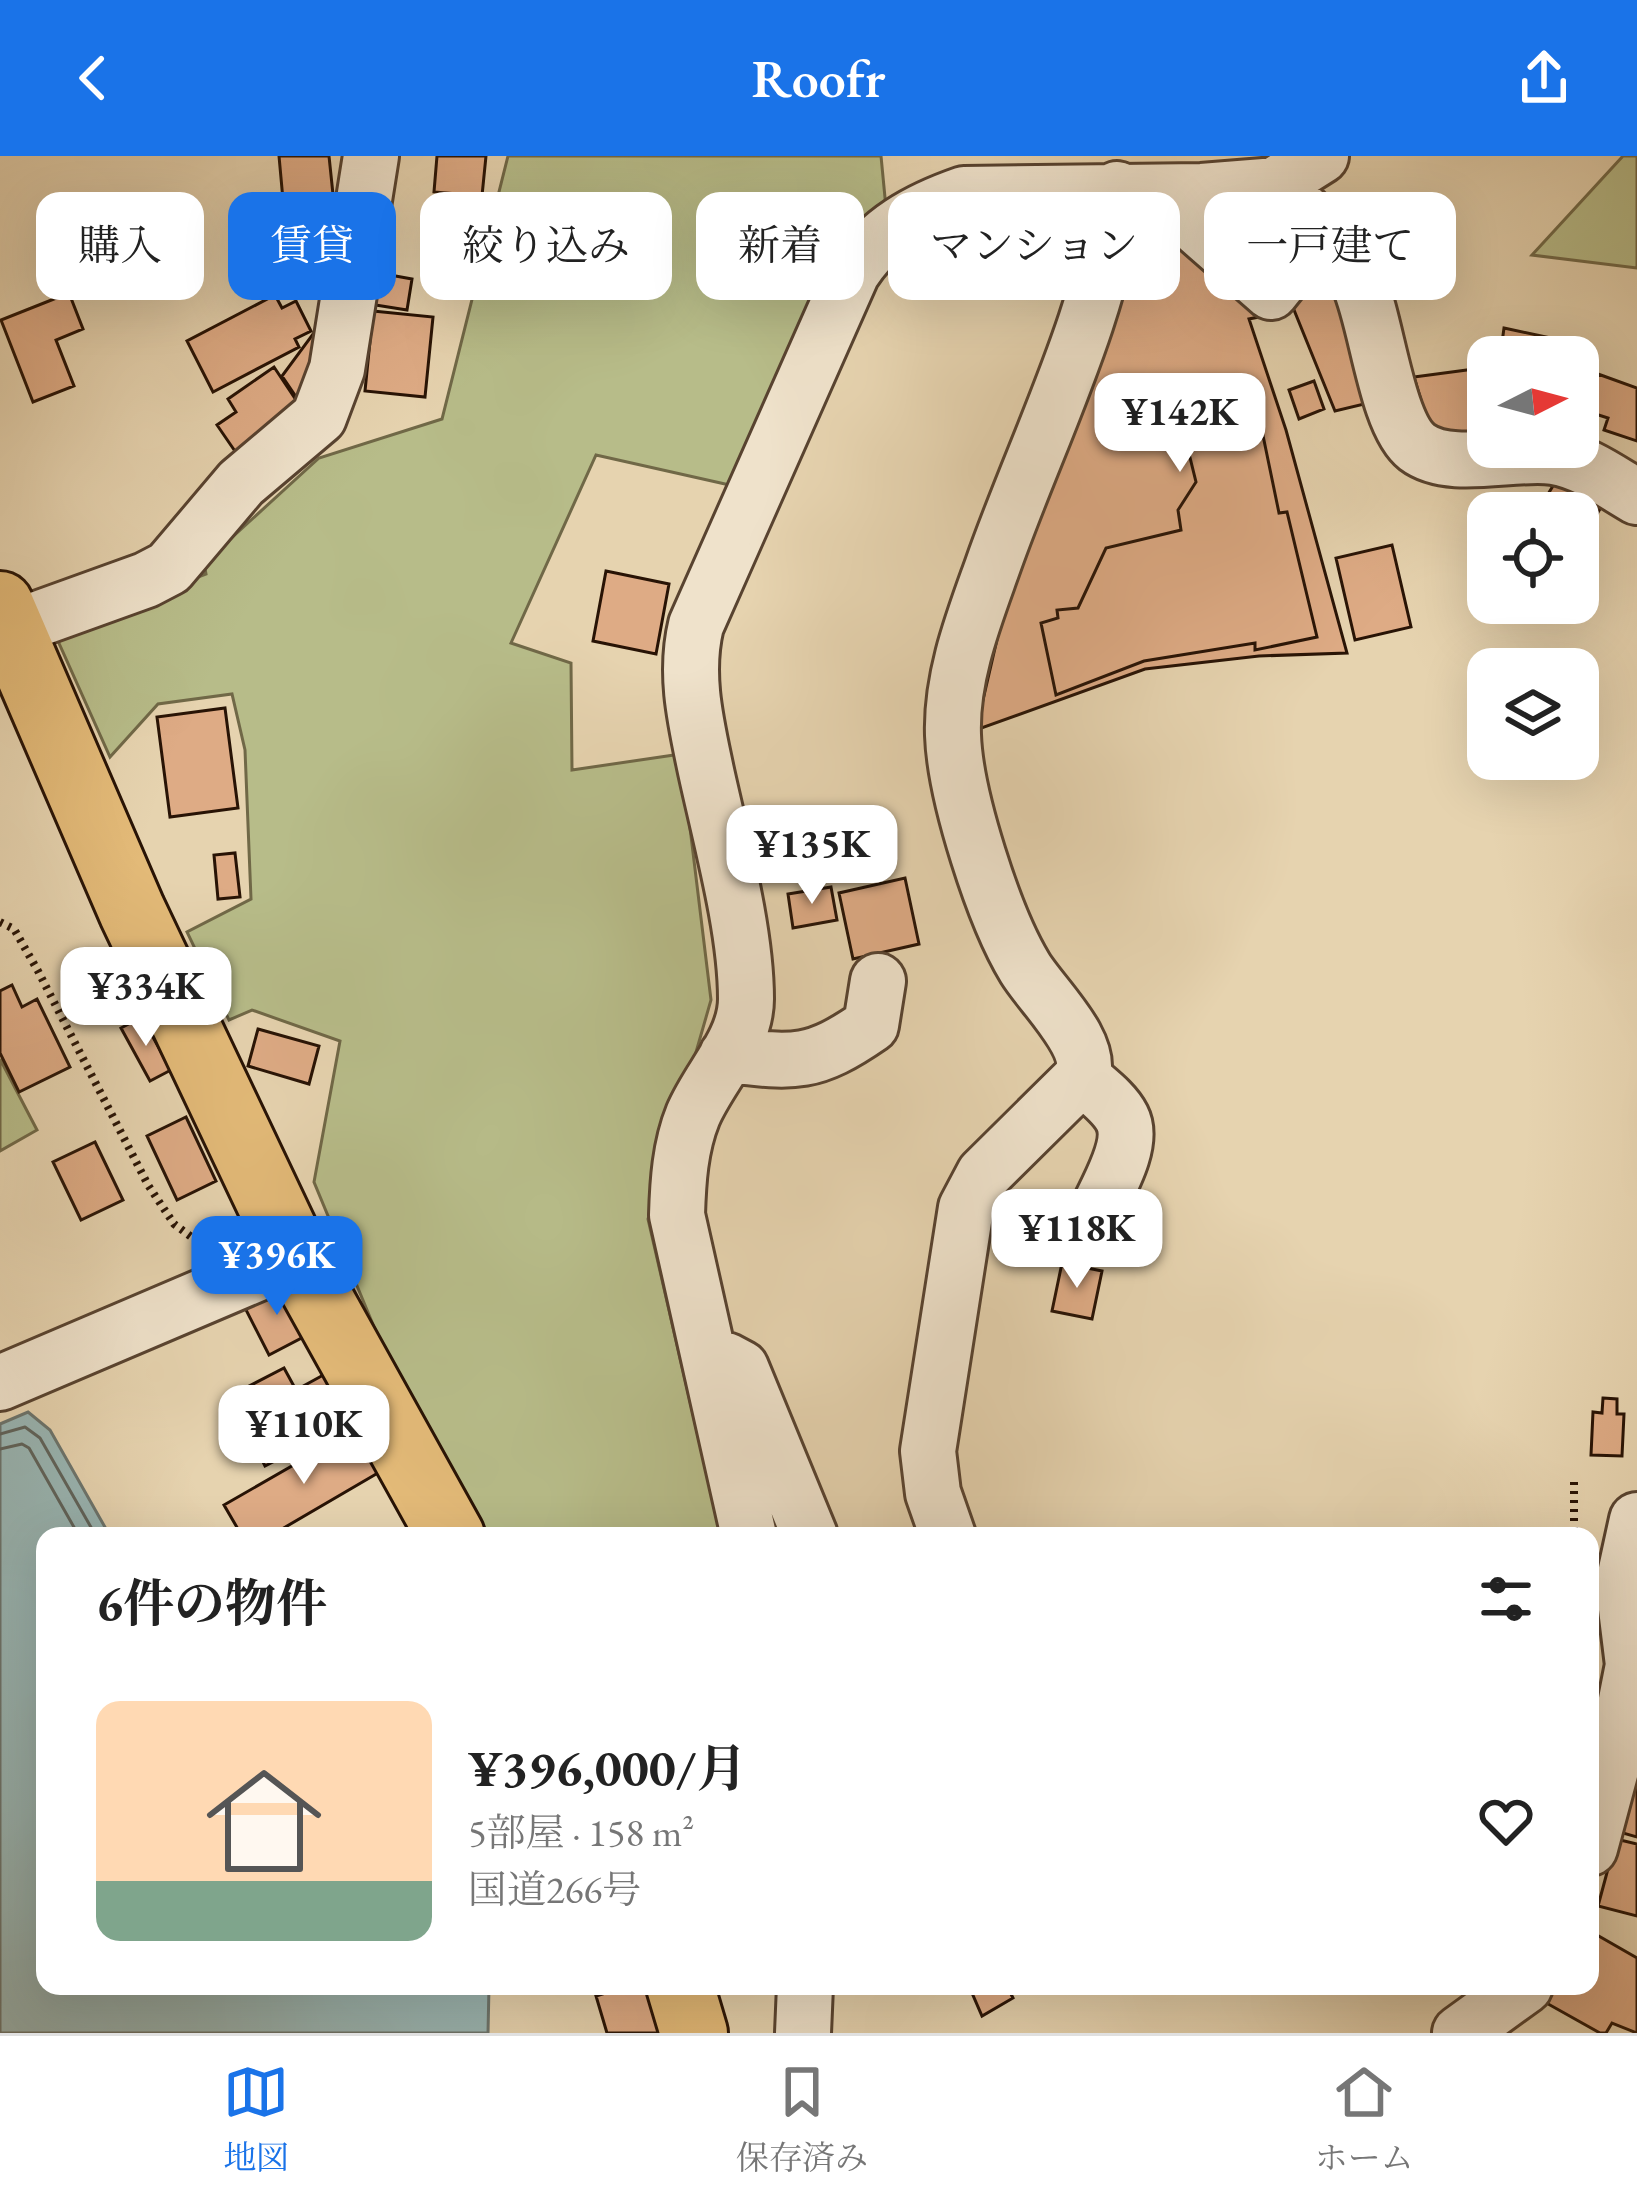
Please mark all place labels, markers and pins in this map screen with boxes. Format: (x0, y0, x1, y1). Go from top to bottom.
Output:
pin: ¥142K (1096, 373, 1264, 475)
pin: ¥135K (728, 805, 896, 907)
pin: ¥334K (62, 947, 230, 1049)
pin: ¥118K (993, 1189, 1161, 1291)
pin: ¥396K (193, 1216, 361, 1318)
pin: ¥110K (220, 1385, 388, 1487)

